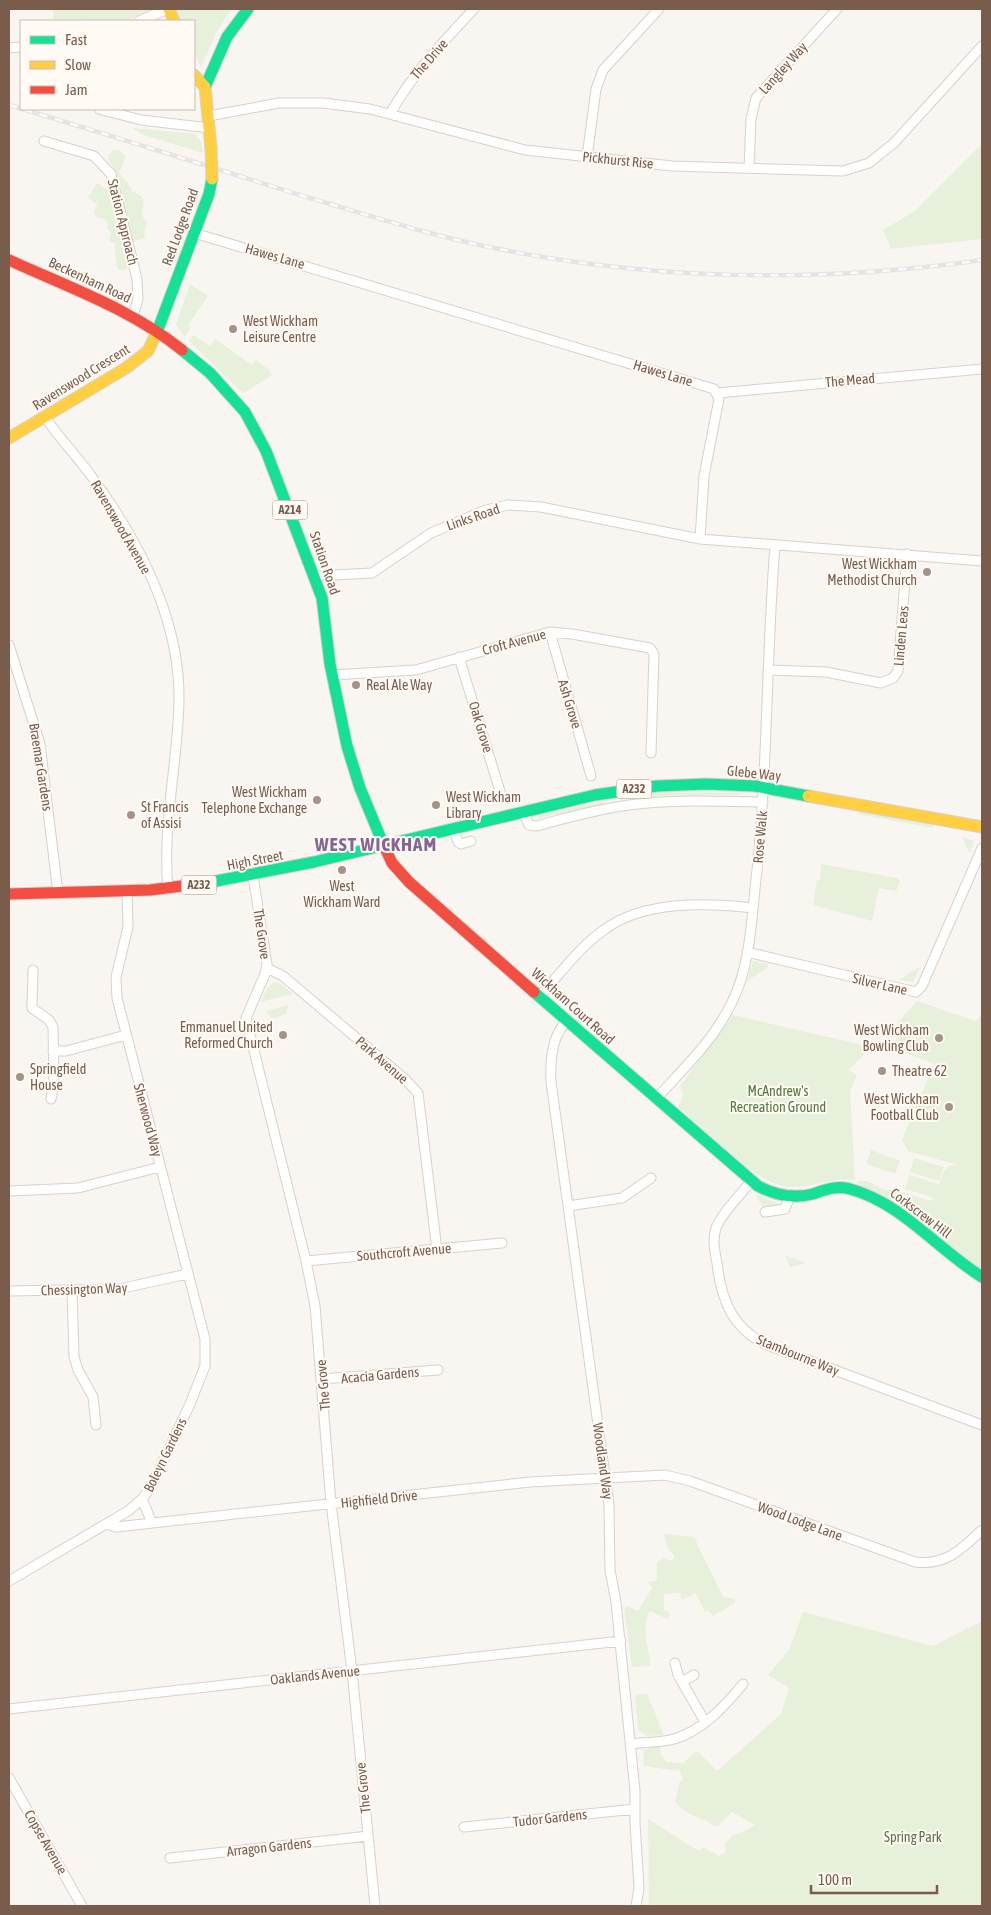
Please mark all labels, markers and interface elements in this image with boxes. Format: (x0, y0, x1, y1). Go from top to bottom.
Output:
legend (20, 20, 195, 110)
text: Fast (65, 31, 87, 48)
street label: The Drive (407, 36, 451, 82)
street label: Langley Way (756, 39, 811, 97)
text: Slow (65, 56, 91, 73)
text: Jam (65, 81, 88, 98)
street label: Pickhurst Rise (582, 148, 654, 172)
street label: Station Approach (105, 177, 141, 267)
street label: Red Lodge Road (159, 186, 201, 268)
street label: Hawes Lane (243, 240, 307, 272)
street label: Beckenham Road (46, 254, 134, 306)
place label: West Wickham Leisure Centre (243, 313, 318, 345)
marker: West Wickham Leisure Centre (227, 323, 239, 335)
street label: Ravenswood Crescent (30, 341, 132, 413)
street label: Hawes Lane (631, 356, 695, 390)
street label: The Mead (824, 370, 876, 390)
street label: Ravenswood Avenue (88, 477, 154, 577)
road number: A214 (272, 500, 308, 520)
street label: Links Road (444, 500, 502, 534)
street label: Station Road (307, 529, 343, 597)
place label: West Wickham Methodist Church (827, 556, 917, 588)
marker: West Wickham Methodist Church (921, 566, 933, 578)
street label: Linden Leas (890, 605, 912, 667)
street label: Croft Avenue (480, 626, 548, 658)
place label: Real Ale Way (366, 677, 432, 693)
street label: Ash Grove (555, 678, 585, 730)
marker: Real Ale Way (350, 679, 362, 691)
street label: Oak Grove (466, 699, 496, 755)
street label: Braemar Gardens (26, 722, 56, 812)
street label: Glebe Way (726, 762, 782, 784)
road number: A232 (616, 780, 652, 799)
place label: West Wickham Telephone Exchange (201, 784, 307, 816)
place label: West Wickham Library (446, 789, 521, 821)
marker: West Wickham Telephone Exchange (311, 794, 323, 806)
place label: St Francis of Assisi (141, 799, 189, 831)
marker: West Wickham Library (430, 799, 442, 811)
marker: St Francis of Assisi (125, 809, 137, 821)
street label: Rose Walk (750, 810, 770, 864)
district label: WEST WICKHAM (314, 833, 437, 855)
street label: High Street (226, 847, 284, 873)
marker: West Wickham Ward (336, 864, 348, 876)
road number: A232 (182, 876, 216, 894)
place label: West Wickham Ward (303, 878, 381, 910)
street label: The Grove (251, 908, 273, 960)
street label: Wickham Court Road (528, 964, 618, 1048)
street label: Silver Lane (851, 970, 909, 998)
place label: Emmanuel United Reformed Church (180, 1019, 273, 1051)
place label: West Wickham Bowling Club (854, 1022, 929, 1054)
marker: Emmanuel United Reformed Church (277, 1029, 289, 1041)
marker: West Wickham Bowling Club (933, 1032, 945, 1044)
street label: Park Avenue (353, 1033, 411, 1087)
place label: Springfield House (30, 1061, 86, 1093)
place label: Theatre 62 (892, 1063, 947, 1079)
marker: Theatre 62 (876, 1065, 888, 1077)
marker: Springfield House (14, 1071, 26, 1083)
street label: Sherwood Way (131, 1082, 166, 1159)
park label: McAndrew's Recreation Ground (730, 1083, 826, 1115)
place label: West Wickham Football Club (864, 1091, 939, 1123)
marker: West Wickham Football Club (943, 1101, 955, 1113)
street label: Corkscrew Hill (887, 1185, 955, 1241)
street label: Southcroft Avenue (356, 1240, 452, 1264)
street label: Chessington Way (40, 1279, 128, 1299)
street label: Stambourne Way (754, 1331, 842, 1379)
street label: The Grove (313, 1359, 333, 1411)
street label: Acacia Gardens (340, 1364, 420, 1386)
street label: Boleyn Gardens (140, 1415, 190, 1495)
street label: Woodland Way (590, 1422, 616, 1501)
street label: Highfield Drive (340, 1487, 418, 1511)
street label: Wood Lodge Lane (755, 1498, 845, 1544)
street label: Oaklands Avenue (269, 1662, 361, 1688)
street label: The Grove (352, 1762, 374, 1814)
street label: Tudor Gardens (512, 1806, 588, 1830)
street label: Copse Avenue (21, 1807, 71, 1877)
park label: Spring Park (884, 1829, 942, 1845)
street label: Arragon Gardens (226, 1835, 312, 1859)
scale bar (811, 1862, 937, 1894)
text: 100 m (818, 1871, 852, 1888)

